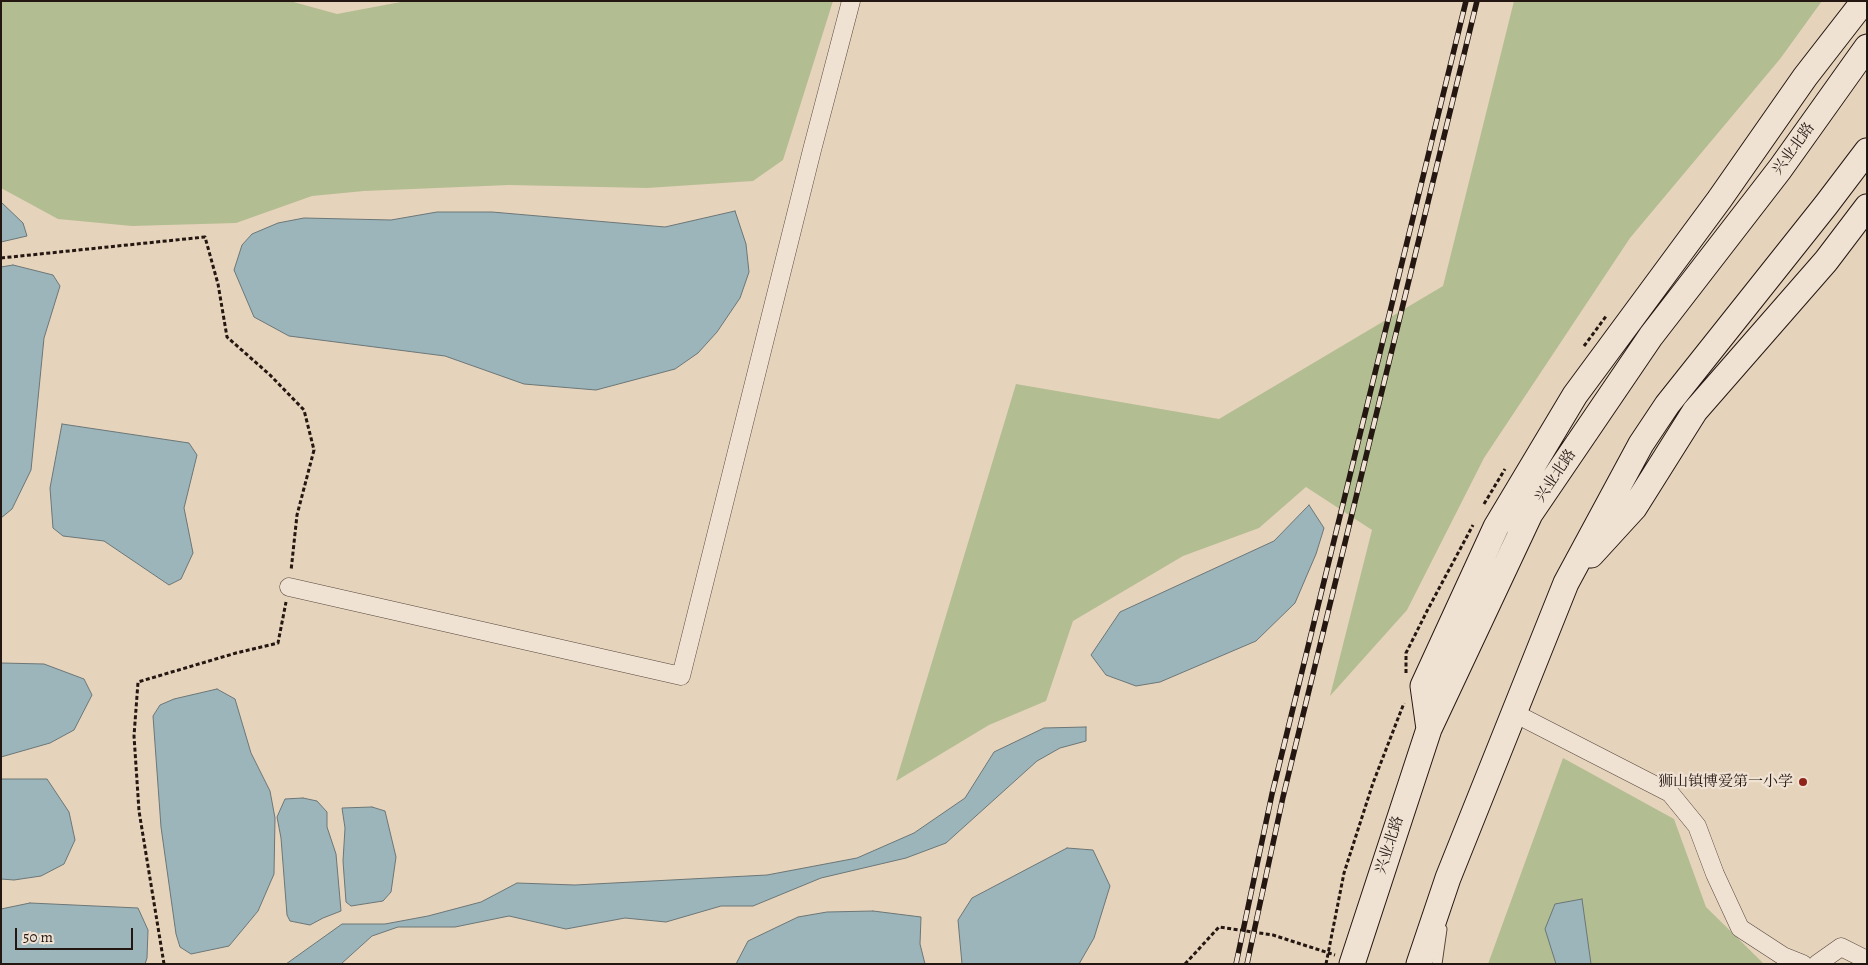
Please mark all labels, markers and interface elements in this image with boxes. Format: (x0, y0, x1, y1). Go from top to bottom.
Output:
street label: 兴业北路 (1769, 119, 1819, 179)
street label: 兴业北路 (1532, 446, 1580, 506)
place label: 狮山镇博爱第一小学 (1658, 773, 1793, 791)
marker: 狮山镇博爱第一小学 (1797, 776, 1809, 788)
street label: 兴业北路 (1372, 814, 1408, 876)
scale bar (18, 918, 135, 950)
text: 50 m (23, 927, 53, 947)

